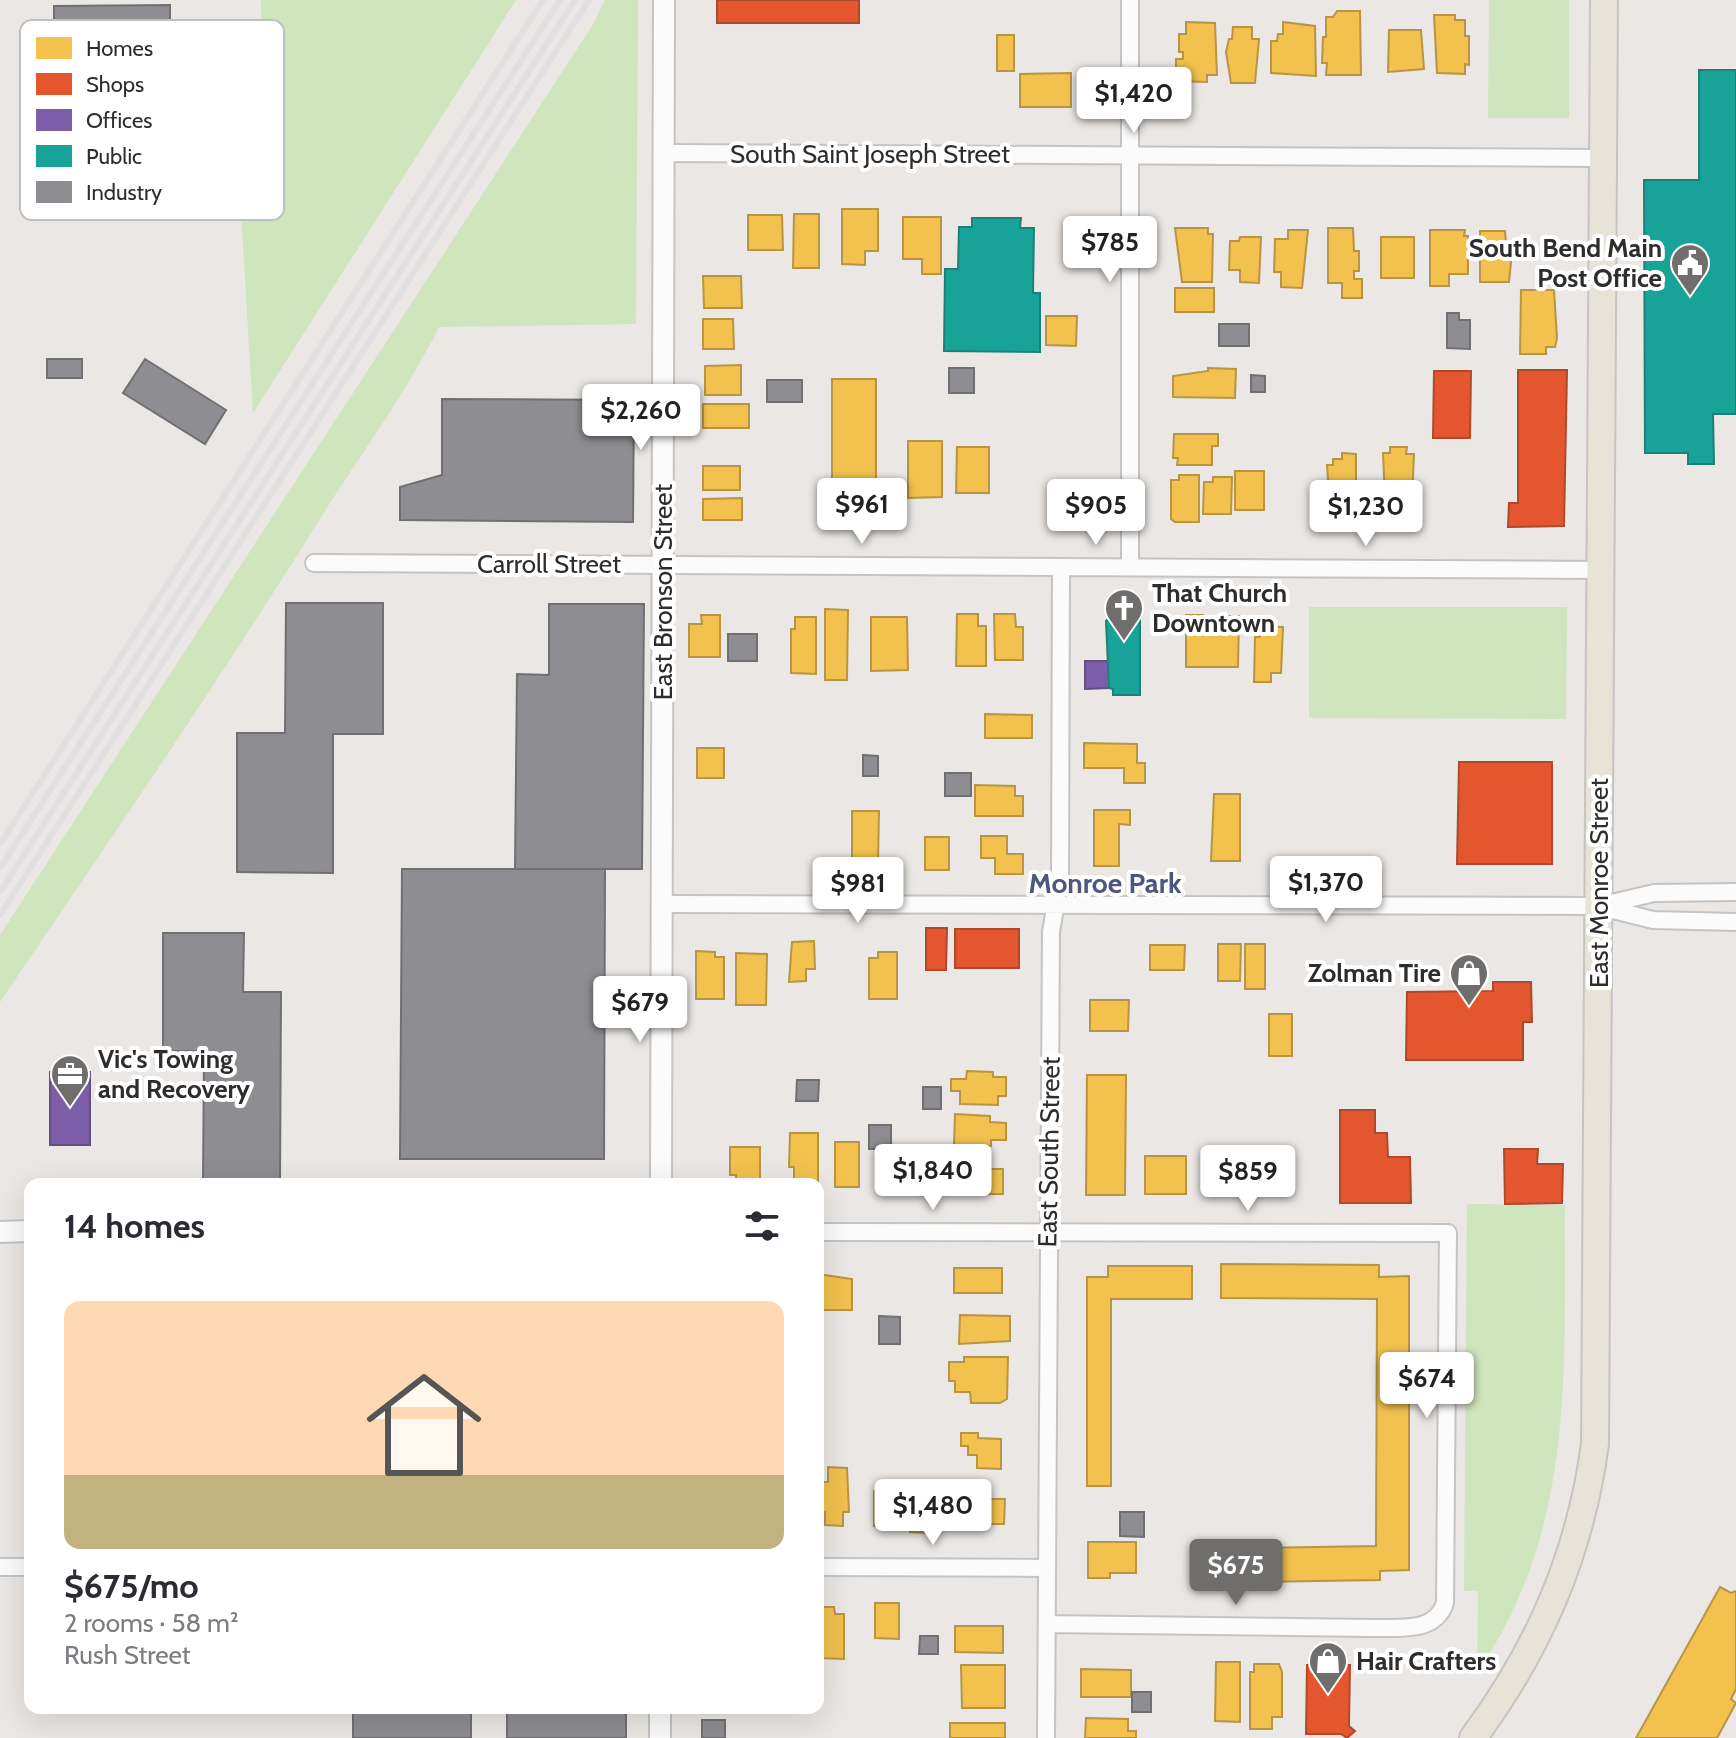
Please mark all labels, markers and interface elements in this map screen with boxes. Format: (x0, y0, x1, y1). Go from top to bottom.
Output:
legend (20, 20, 284, 220)
text: Homes (86, 35, 153, 62)
pin: $1,420 (1069, 67, 1199, 135)
text: Shops (86, 71, 144, 98)
text: $1,420 (1095, 77, 1173, 109)
text: Offices (86, 107, 152, 134)
street label: South Saint Joseph Street (730, 138, 1010, 170)
text: Public (86, 143, 142, 170)
text: Industry (86, 179, 162, 206)
pin: $785 (1063, 216, 1157, 284)
text: $785 (1081, 226, 1139, 258)
place label: South Bend Main Post Office (1469, 232, 1662, 294)
public building icon: South Bend Main Post Office (1669, 242, 1711, 297)
pin: $2,260 (576, 384, 706, 452)
text: $2,260 (600, 394, 682, 426)
pin: $961 (815, 478, 909, 546)
pin: $905 (1049, 479, 1143, 547)
pin: $1,230 (1301, 480, 1431, 548)
street label: East Bronson Street (647, 483, 679, 700)
text: $961 (835, 488, 889, 520)
text: $905 (1065, 489, 1127, 521)
text: $1,230 (1328, 490, 1404, 522)
street label: Carroll Street (477, 548, 621, 580)
place label: That Church Downtown (1152, 577, 1287, 639)
church icon: That Church Downtown (1103, 587, 1145, 642)
street label: East Monroe Street (1583, 778, 1615, 988)
pin: $1,370 (1261, 856, 1391, 924)
pin: $981 (811, 857, 905, 925)
district label: Monroe Park (1028, 866, 1182, 900)
text: $1,370 (1288, 866, 1364, 898)
text: $981 (831, 867, 886, 899)
shop icon: Zolman Tire (1448, 952, 1490, 1007)
place label: Zolman Tire (1308, 957, 1441, 989)
pin: $679 (593, 976, 687, 1044)
text: $679 (611, 986, 669, 1018)
place label: Vic's Towing and Recovery (98, 1043, 250, 1105)
office icon: Vic's Towing and Recovery (49, 1053, 91, 1108)
street label: East South Street (1031, 1056, 1067, 1248)
pin: $1,840 (868, 1144, 998, 1212)
pin: $859 (1201, 1145, 1295, 1213)
text: $1,840 (893, 1154, 973, 1186)
text: $859 (1218, 1155, 1278, 1187)
icon: filters (740, 1204, 784, 1248)
text: 14 homes (64, 1205, 205, 1247)
pin: $674 (1380, 1352, 1474, 1420)
icon: home (352, 1353, 496, 1497)
text: $674 (1398, 1362, 1456, 1394)
pin: $1,480 (868, 1479, 998, 1547)
text: $1,480 (893, 1489, 973, 1521)
pin: $675 (1189, 1539, 1283, 1607)
text: $675 (1208, 1549, 1264, 1581)
text: $675/mo (64, 1565, 199, 1607)
text: 2 rooms · 58 m² (64, 1607, 239, 1639)
text: Rush Street (64, 1639, 191, 1671)
shop icon: Hair Crafters (1307, 1640, 1349, 1695)
place label: Hair Crafters (1356, 1645, 1496, 1677)

